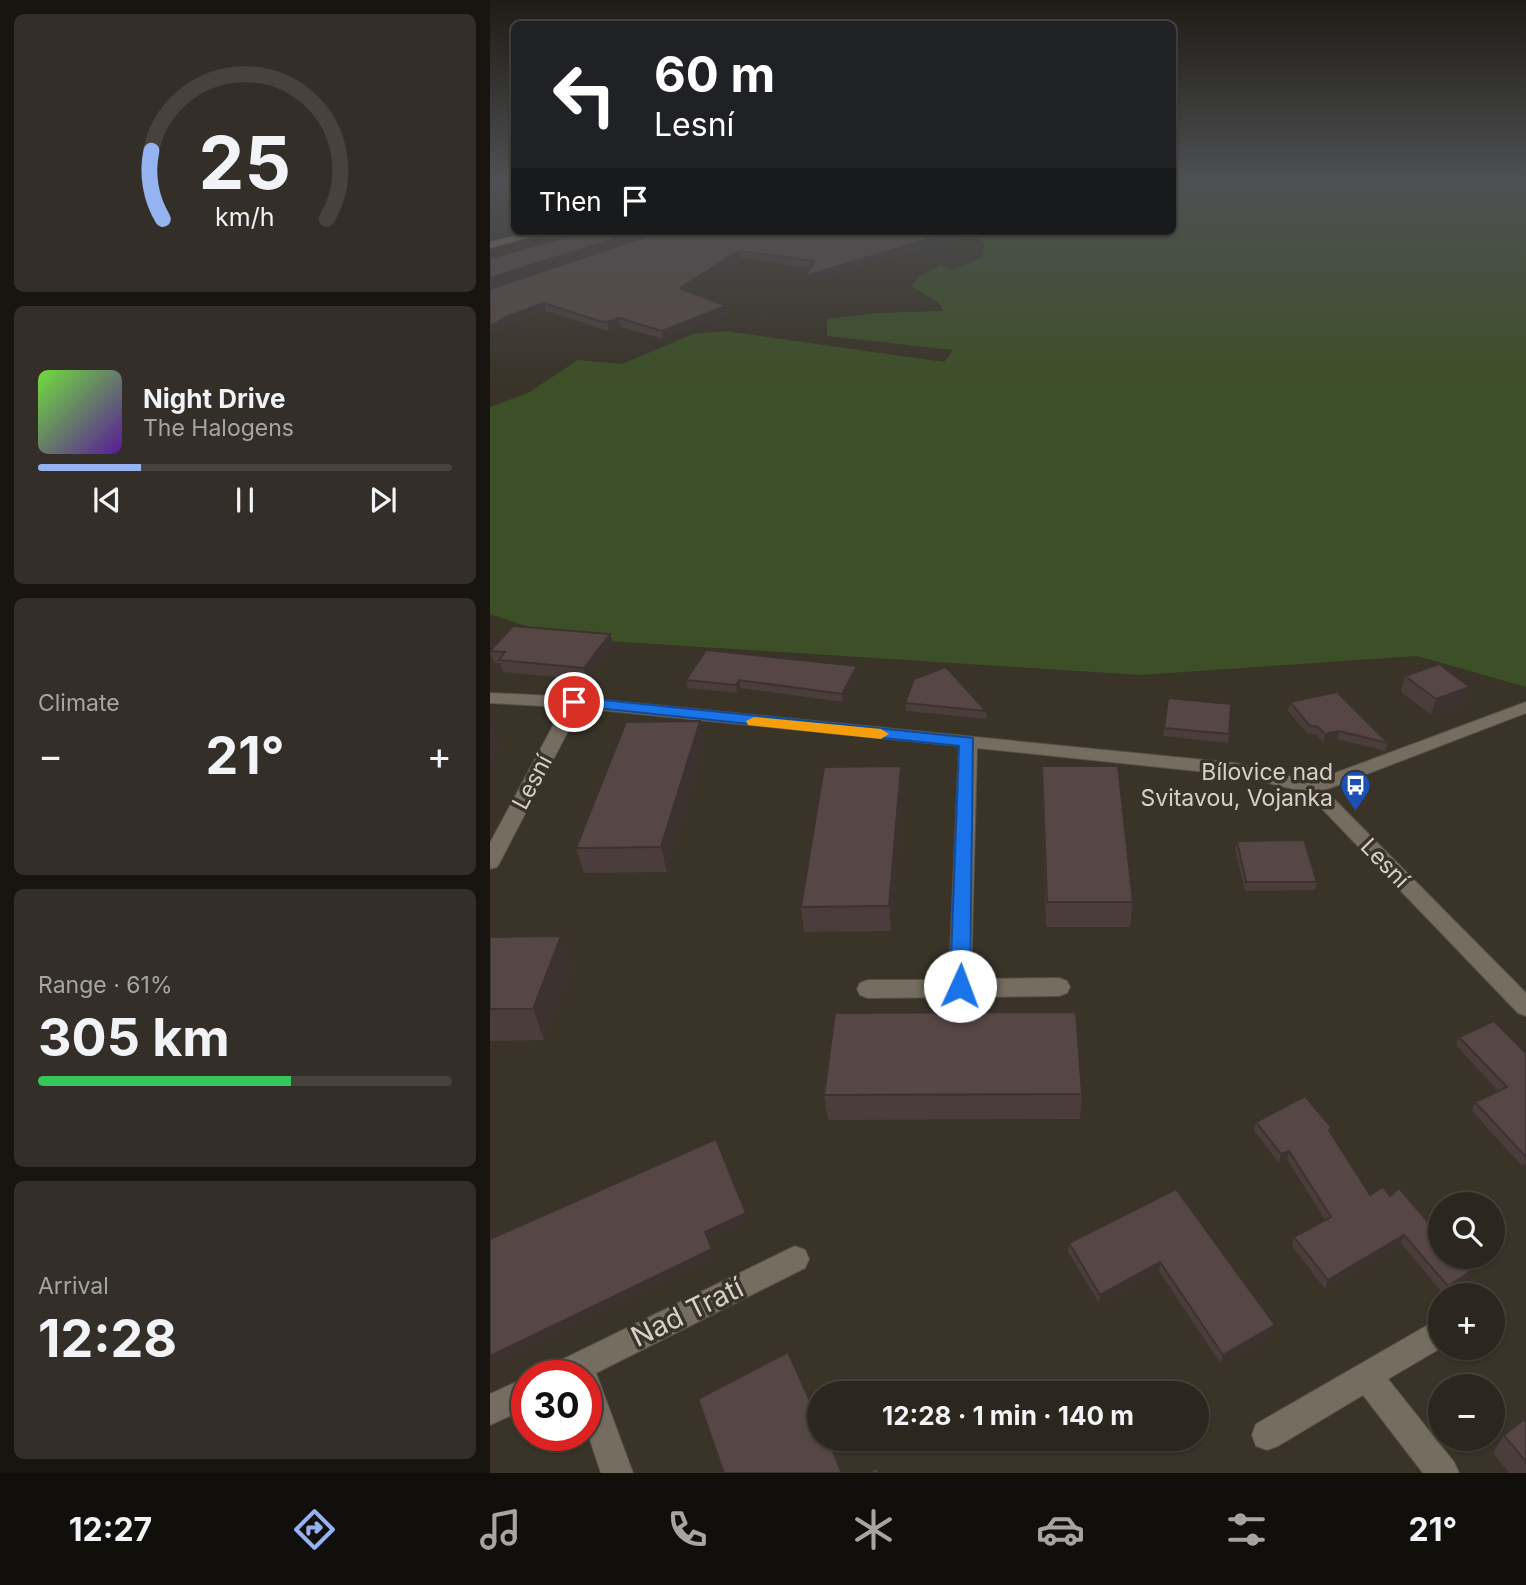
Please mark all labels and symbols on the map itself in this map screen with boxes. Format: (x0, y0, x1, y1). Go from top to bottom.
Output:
pin (544, 672, 604, 732)
street label: Lesní (506, 750, 558, 814)
place label: Bílovice nad Svitavou, Vojanka (1140, 758, 1333, 812)
bus stop icon: Bílovice nad Svitavou, Vojanka (1339, 768, 1373, 812)
street label: Lesní (1355, 833, 1415, 894)
position arrow (923, 949, 997, 1023)
street label: Nad Tratí (625, 1270, 749, 1354)
speed limit sign: 30 (511, 1360, 602, 1451)

